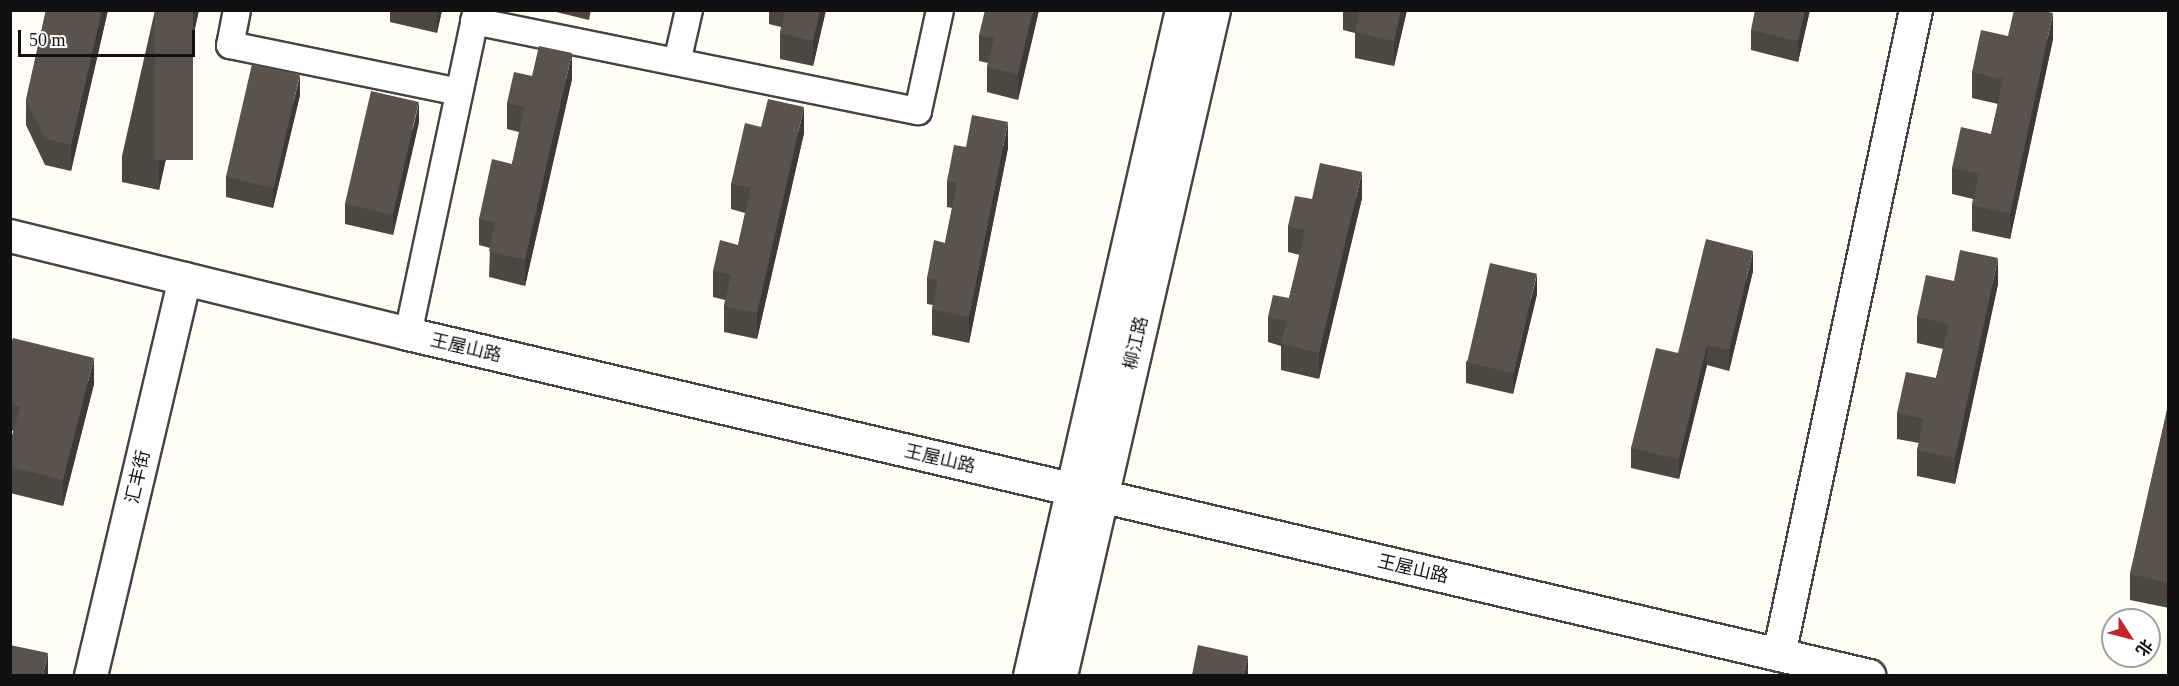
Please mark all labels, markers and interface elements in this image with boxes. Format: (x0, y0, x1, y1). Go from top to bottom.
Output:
scale bar (21, 18, 198, 56)
text: 50 m (29, 30, 66, 50)
street label: 柳江路 (1119, 314, 1153, 372)
street label: 王屋山路 (428, 329, 504, 367)
street label: 王屋山路 (902, 440, 978, 478)
street label: 汇丰街 (121, 448, 155, 506)
street label: 王屋山路 (1375, 550, 1451, 588)
north arrow (2101, 608, 2161, 668)
text: 北 (2133, 636, 2156, 659)

